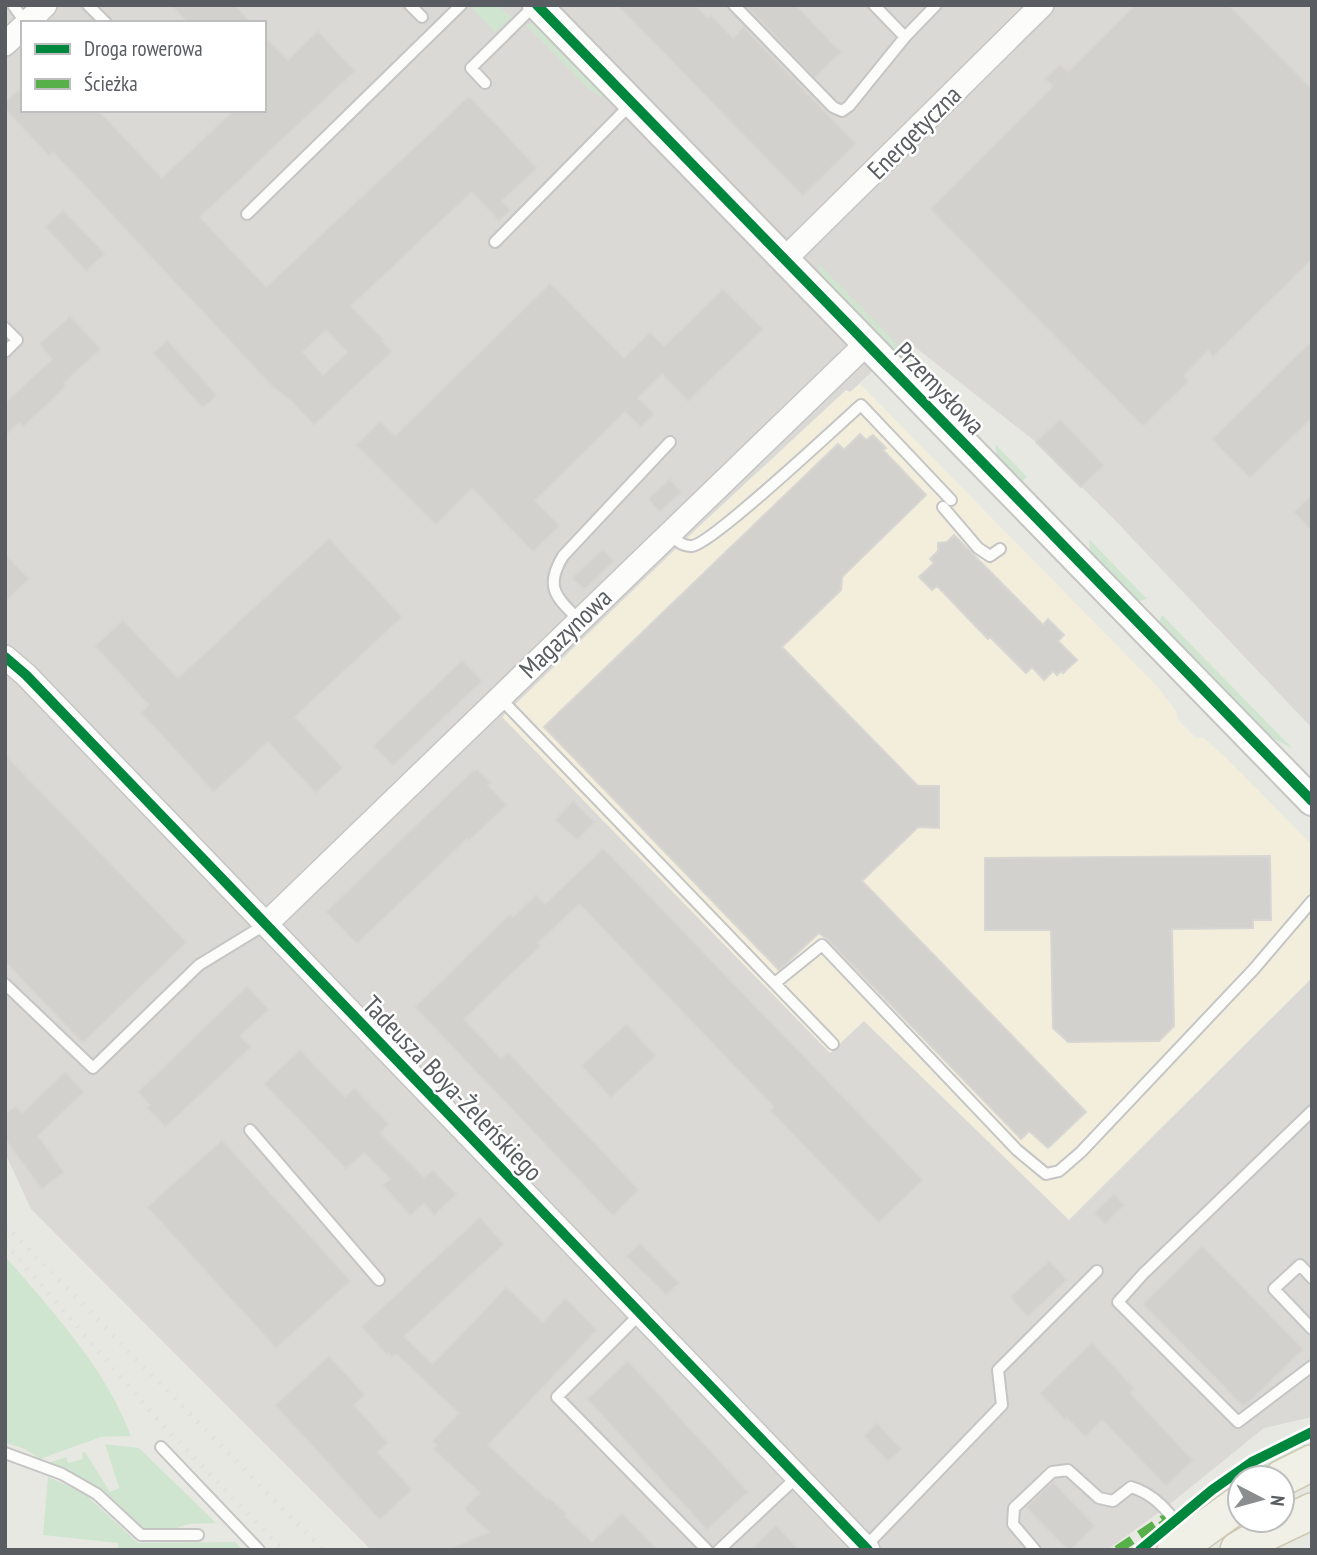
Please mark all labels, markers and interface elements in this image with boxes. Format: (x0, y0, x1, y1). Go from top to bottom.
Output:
legend (21, 21, 266, 112)
text: Droga rowerowa (84, 35, 203, 62)
text: Ścieżka (84, 70, 138, 97)
street label: Energetyczna (860, 78, 968, 186)
street label: Przemysłowa (888, 335, 992, 441)
street label: Magazynowa (512, 581, 618, 685)
street label: Tadeusza Boya-Żeleńskiego (356, 988, 550, 1188)
north arrow (1226, 1464, 1296, 1534)
text: N (1265, 1494, 1290, 1507)

